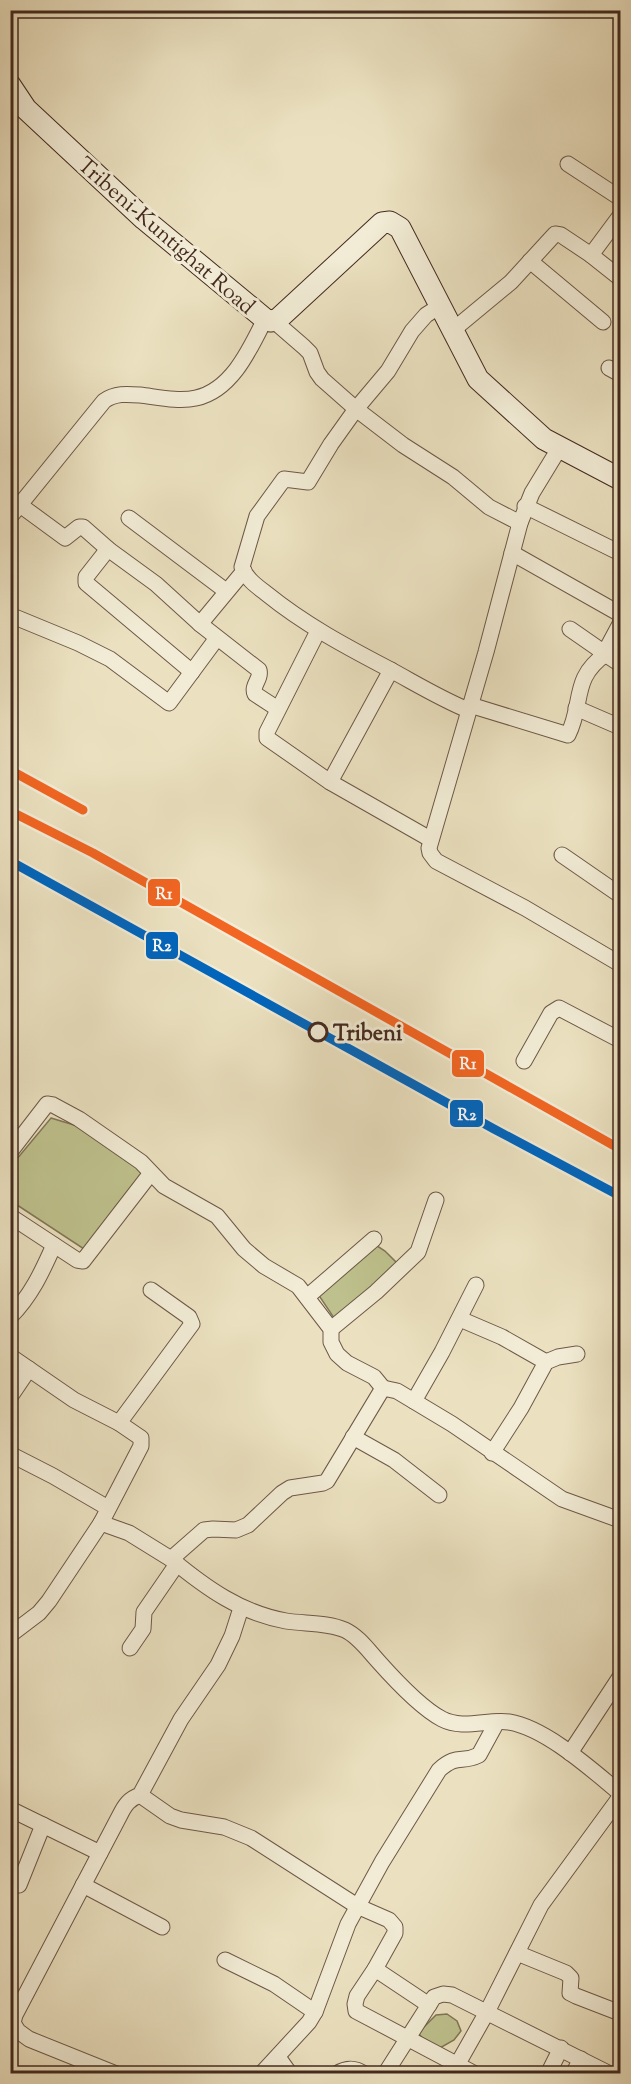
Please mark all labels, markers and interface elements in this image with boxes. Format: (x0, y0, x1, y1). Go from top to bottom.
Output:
street label: Tribeni-Kuntighat Road (69, 151, 261, 324)
line badge: R1 (147, 878, 181, 907)
text: R1 (156, 884, 173, 907)
line badge: R2 (145, 931, 179, 960)
text: R2 (153, 936, 172, 959)
place label: Tribeni (333, 1019, 403, 1051)
marker: Tribeni (308, 1022, 328, 1042)
line badge: R1 (451, 1049, 485, 1078)
text: R1 (460, 1054, 477, 1077)
line badge: R2 (449, 1099, 484, 1128)
text: R2 (458, 1105, 477, 1128)

